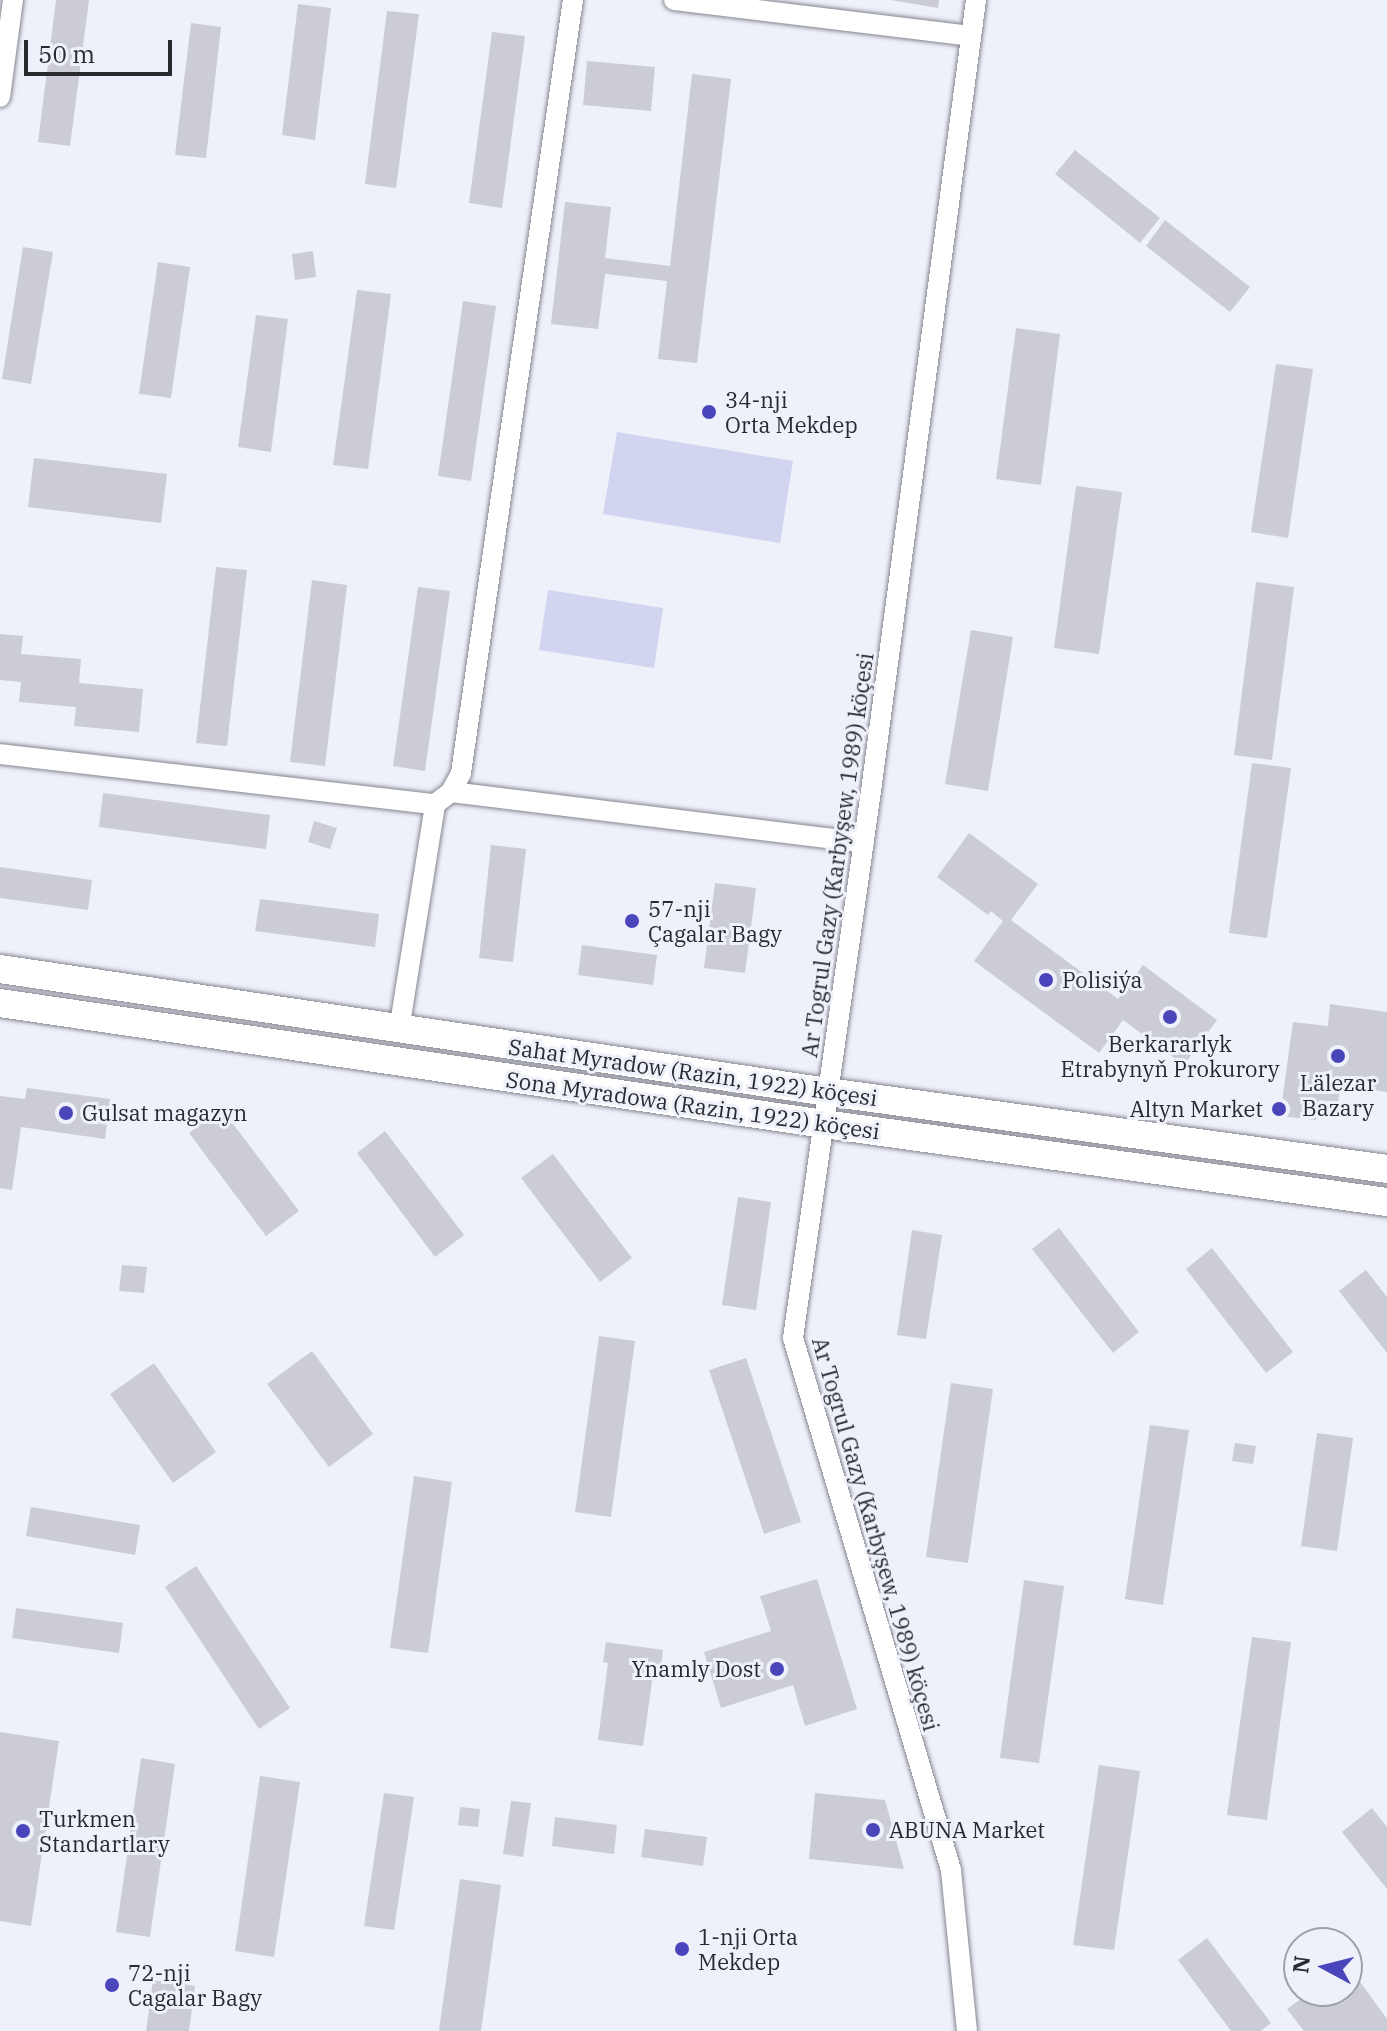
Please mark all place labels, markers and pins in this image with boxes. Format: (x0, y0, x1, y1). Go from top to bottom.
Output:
place label: 34-nji Orta Mekdep (725, 386, 858, 438)
marker: 34-nji Orta Mekdep (700, 403, 718, 421)
place label: 57-nji Çagalar Bagy (648, 895, 782, 946)
marker: 57-nji Çagalar Bagy (623, 912, 641, 930)
place label: Polisiýa (1062, 967, 1142, 993)
marker: Polisiýa (1037, 971, 1055, 989)
marker: Berkararlyk Etrabynyň Prokurory (1161, 1008, 1179, 1026)
place label: Berkararlyk Etrabynyň Prokurory (1060, 1030, 1280, 1082)
marker: Lälezar Bazary (1329, 1047, 1347, 1065)
place label: Lälezar Bazary (1300, 1069, 1376, 1120)
place label: Altyn Market (1130, 1096, 1263, 1122)
place label: Gulsat magazyn (82, 1100, 247, 1126)
marker: Altyn Market (1270, 1100, 1288, 1118)
marker: Gulsat magazyn (57, 1104, 75, 1122)
place label: Ynamly Dost (631, 1656, 761, 1682)
marker: Ynamly Dost (768, 1660, 786, 1678)
place label: Turkmen Standartlary (39, 1805, 170, 1856)
place label: ABUNA Market (889, 1817, 1045, 1843)
marker: ABUNA Market (864, 1821, 882, 1839)
marker: Turkmen Standartlary (14, 1822, 32, 1840)
place label: 1-nji Orta Mekdep (698, 1923, 798, 1974)
marker: 1-nji Orta Mekdep (673, 1940, 691, 1958)
place label: 72-nji Cagalar Bagy (128, 1959, 262, 2010)
marker: 72-nji Cagalar Bagy (103, 1976, 121, 1994)

